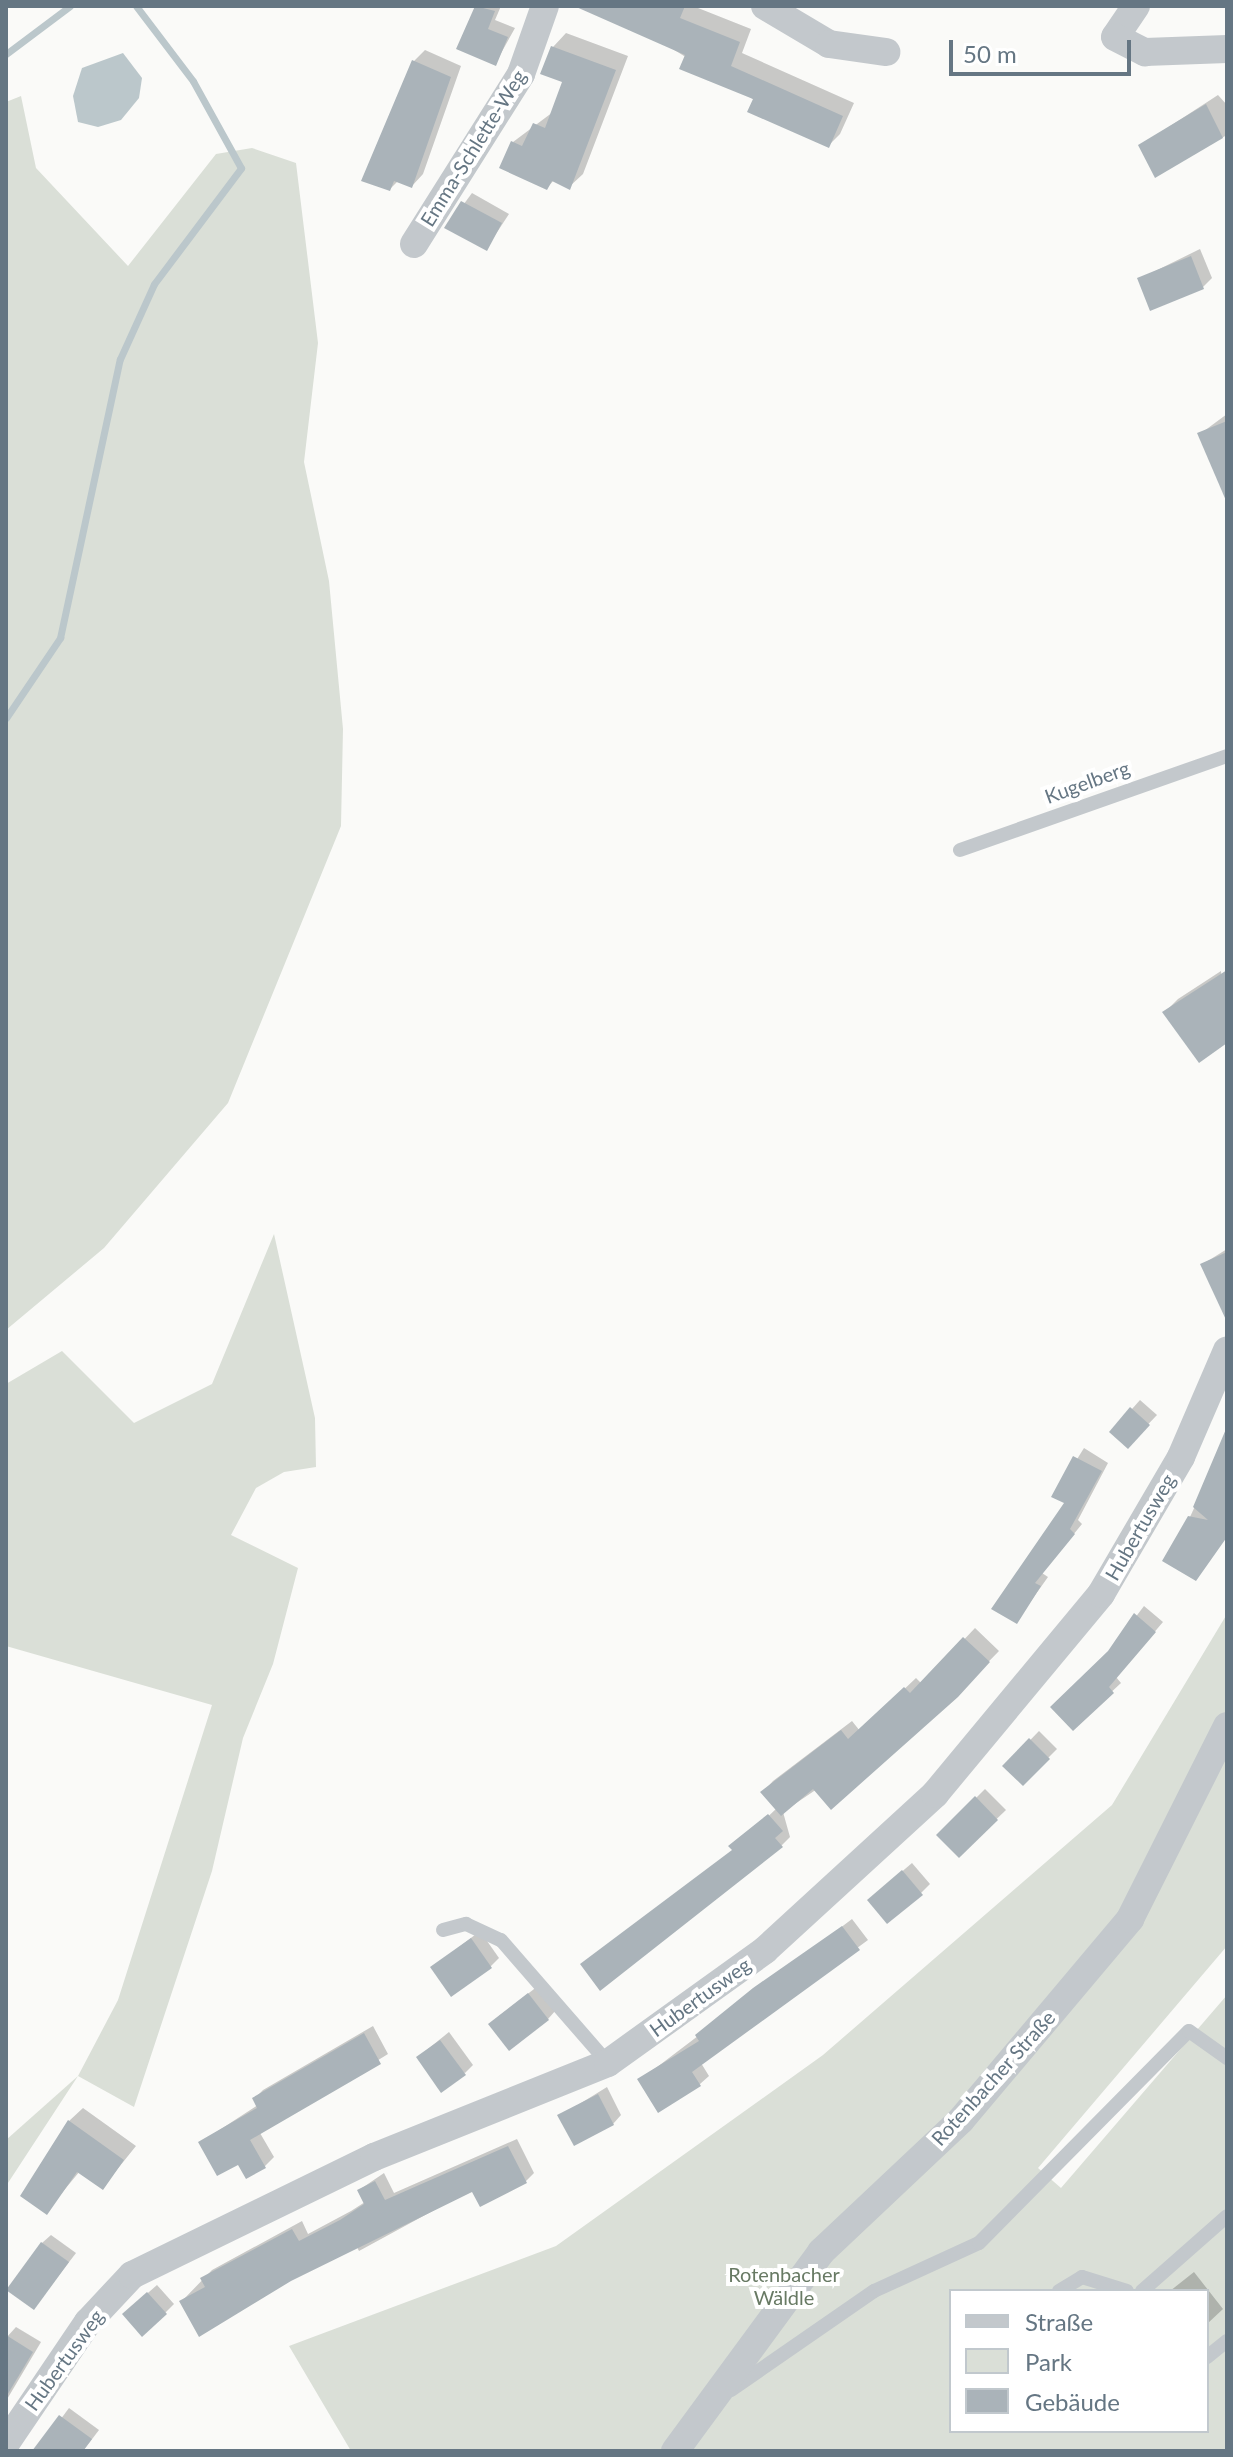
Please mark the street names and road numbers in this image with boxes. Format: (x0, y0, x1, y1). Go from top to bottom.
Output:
street label: Emma-Schlette-Weg (415, 65, 531, 231)
street label: Kugelberg (1041, 756, 1133, 808)
street label: Hubertusweg (1100, 1470, 1180, 1584)
street label: Hubertusweg (645, 1952, 755, 2042)
street label: Rotenbacher Straße (926, 2006, 1060, 2150)
street label: Hubertusweg (19, 2305, 109, 2415)

